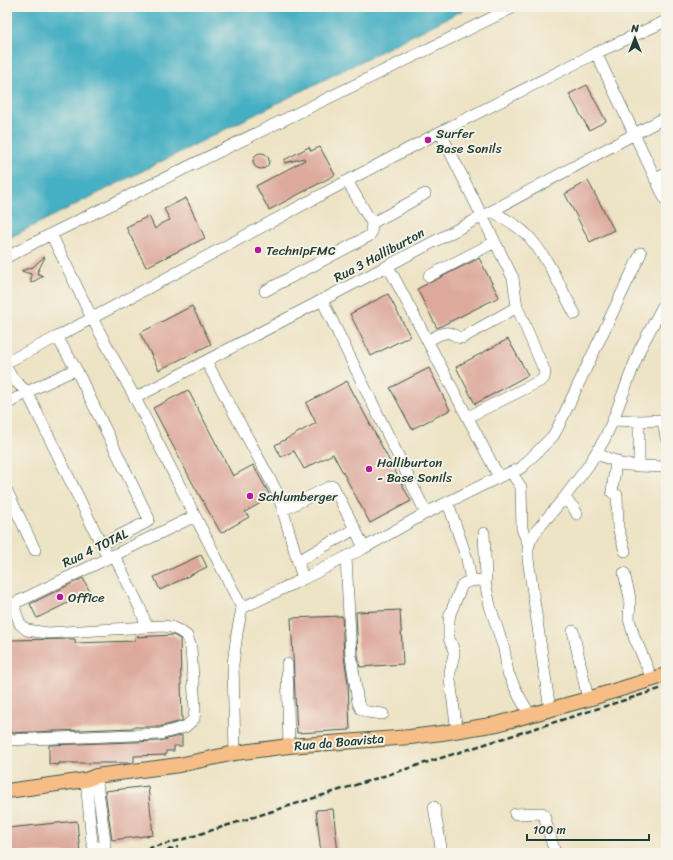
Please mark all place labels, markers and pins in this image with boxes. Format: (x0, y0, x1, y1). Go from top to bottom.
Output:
place label: Surfer Base Sonils (436, 122, 503, 160)
marker: Surfer Base Sonils (423, 135, 433, 145)
place label: TechnipFMC (266, 239, 336, 262)
marker: TechnipFMC (253, 245, 263, 255)
place label: Halliburton - Base Sonils (377, 451, 453, 489)
marker: Halliburton - Base Sonils (364, 464, 374, 474)
place label: Schlumberger (258, 485, 338, 508)
marker: Schlumberger (245, 491, 255, 501)
place label: Office (68, 586, 105, 609)
marker: Office (55, 592, 65, 602)

